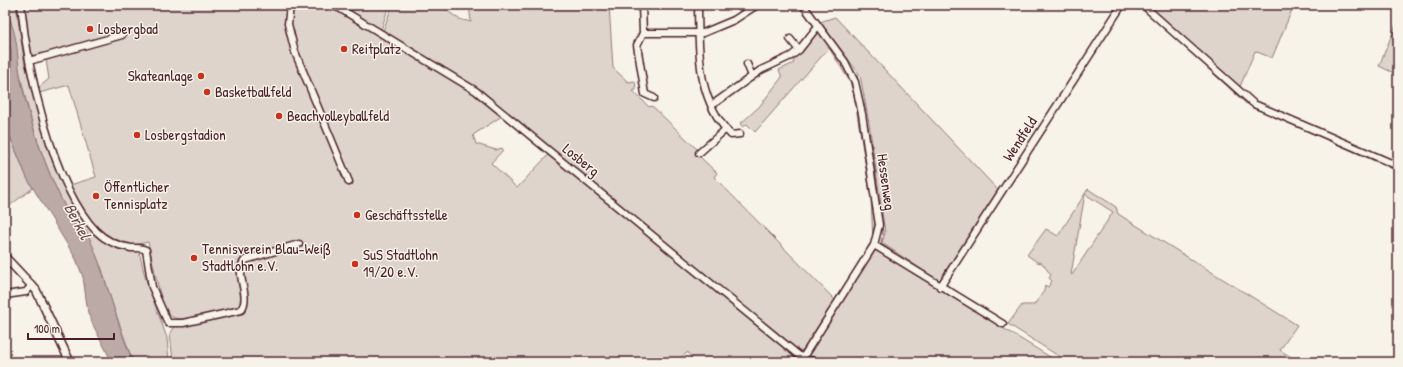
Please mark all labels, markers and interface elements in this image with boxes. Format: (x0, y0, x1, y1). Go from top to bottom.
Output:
place label: Losbergbad (98, 18, 158, 39)
marker: Losbergbad (85, 24, 95, 34)
place label: Reitplatz (352, 38, 402, 59)
marker: Reitplatz (339, 44, 349, 54)
place label: Skateanlage (128, 65, 193, 86)
marker: Skateanlage (196, 71, 206, 81)
place label: Basketballfeld (215, 81, 291, 102)
marker: Basketballfeld (202, 87, 212, 97)
place label: Beachvolleyballfeld (287, 105, 389, 126)
marker: Beachvolleyballfeld (274, 111, 284, 121)
street label: Wendfeld (997, 112, 1042, 165)
place label: Losbergstadion (145, 124, 226, 145)
marker: Losbergstadion (132, 130, 142, 140)
street label: Losberg (558, 138, 604, 181)
street label: Hessenweg (872, 152, 901, 212)
place label: Öffentlicher Tennisplatz (104, 176, 170, 214)
marker: Öffentlicher Tennisplatz (91, 191, 101, 201)
water label: Berkel (59, 199, 97, 244)
place label: Geschäftsstelle (365, 204, 448, 225)
marker: Geschäftsstelle (352, 210, 362, 220)
place label: Tennisverein Blau-Weiß Stadtlohn e.V. (202, 238, 331, 276)
place label: SuS Stadtlohn 19/20 e.V. (363, 244, 438, 282)
marker: Tennisverein Blau-Weiß Stadtlohn e.V. (189, 253, 199, 263)
marker: SuS Stadtlohn 19/20 e.V. (350, 259, 360, 269)
scale bar (28, 315, 114, 341)
text: 100 m (34, 320, 60, 337)

